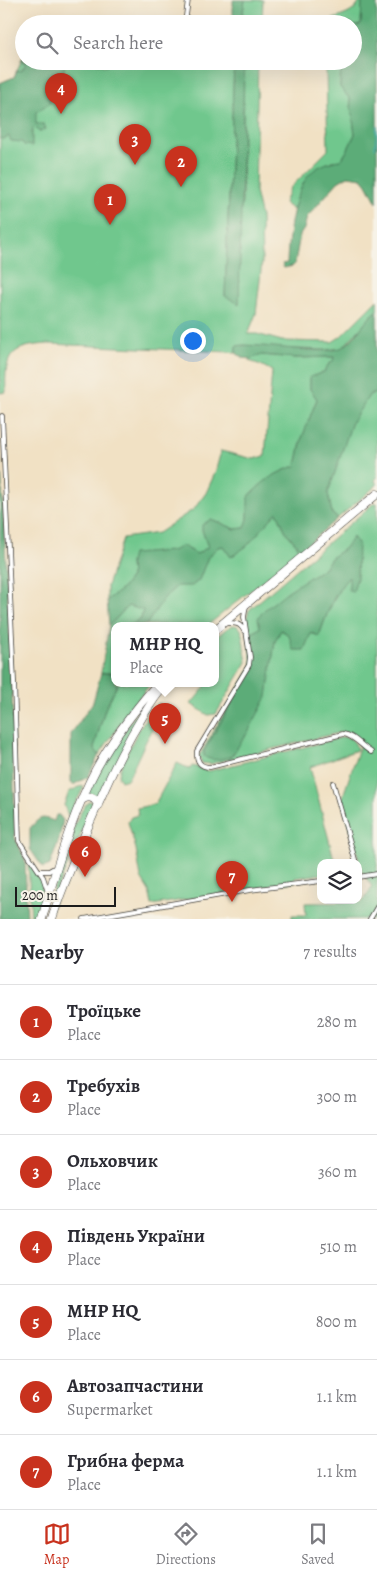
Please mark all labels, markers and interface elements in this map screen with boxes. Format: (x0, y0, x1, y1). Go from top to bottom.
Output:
search box (15, 15, 362, 70)
icon: search (33, 29, 61, 57)
text: Search here (73, 30, 163, 56)
pin: 4 (45, 73, 77, 114)
pin: 3 (119, 124, 151, 165)
pin: 2 (165, 146, 197, 187)
pin: 1 (94, 184, 126, 225)
your location (180, 328, 206, 354)
popup (111, 622, 219, 687)
text: MHP HQ (129, 631, 201, 657)
text: Place (129, 657, 163, 679)
pin: 5 (149, 703, 181, 744)
pin: 6 (69, 836, 101, 877)
map controls (317, 859, 362, 904)
button: layers (317, 859, 362, 904)
pin: 7 (216, 861, 248, 902)
scale bar (15, 884, 116, 907)
text: 200 m (22, 886, 58, 905)
text: Nearby (20, 938, 83, 966)
text: 7 results (303, 941, 357, 963)
text: Троїцьке (67, 998, 141, 1024)
text: 1 (33, 1011, 39, 1033)
text: 280 m (317, 1011, 357, 1033)
text: Place (67, 1024, 101, 1046)
text: Требухів (67, 1073, 140, 1099)
text: 2 (32, 1086, 40, 1108)
text: 300 m (317, 1086, 357, 1108)
text: Place (67, 1099, 101, 1121)
text: Ольховчик (67, 1148, 158, 1174)
text: 3 (33, 1161, 39, 1183)
text: 360 m (318, 1161, 357, 1183)
text: Place (67, 1174, 101, 1196)
text: Південь України (67, 1223, 205, 1249)
text: 4 (32, 1236, 40, 1258)
text: 510 m (320, 1236, 357, 1258)
text: Place (67, 1249, 101, 1271)
text: MHP HQ (67, 1298, 139, 1324)
text: 5 (33, 1311, 39, 1333)
text: 800 m (316, 1311, 357, 1333)
text: Place (67, 1324, 101, 1346)
text: Автозапчастини (67, 1373, 204, 1399)
text: 6 (32, 1386, 40, 1408)
text: 1.1 km (317, 1386, 357, 1408)
text: Supermarket (67, 1399, 153, 1421)
text: Грибна ферма (67, 1448, 184, 1474)
text: 7 (33, 1461, 39, 1483)
text: 1.1 km (317, 1461, 357, 1483)
text: Place (67, 1474, 101, 1496)
tab: Map (43, 1520, 71, 1569)
tab: Directions (156, 1520, 216, 1569)
tab: Saved (301, 1520, 334, 1569)

